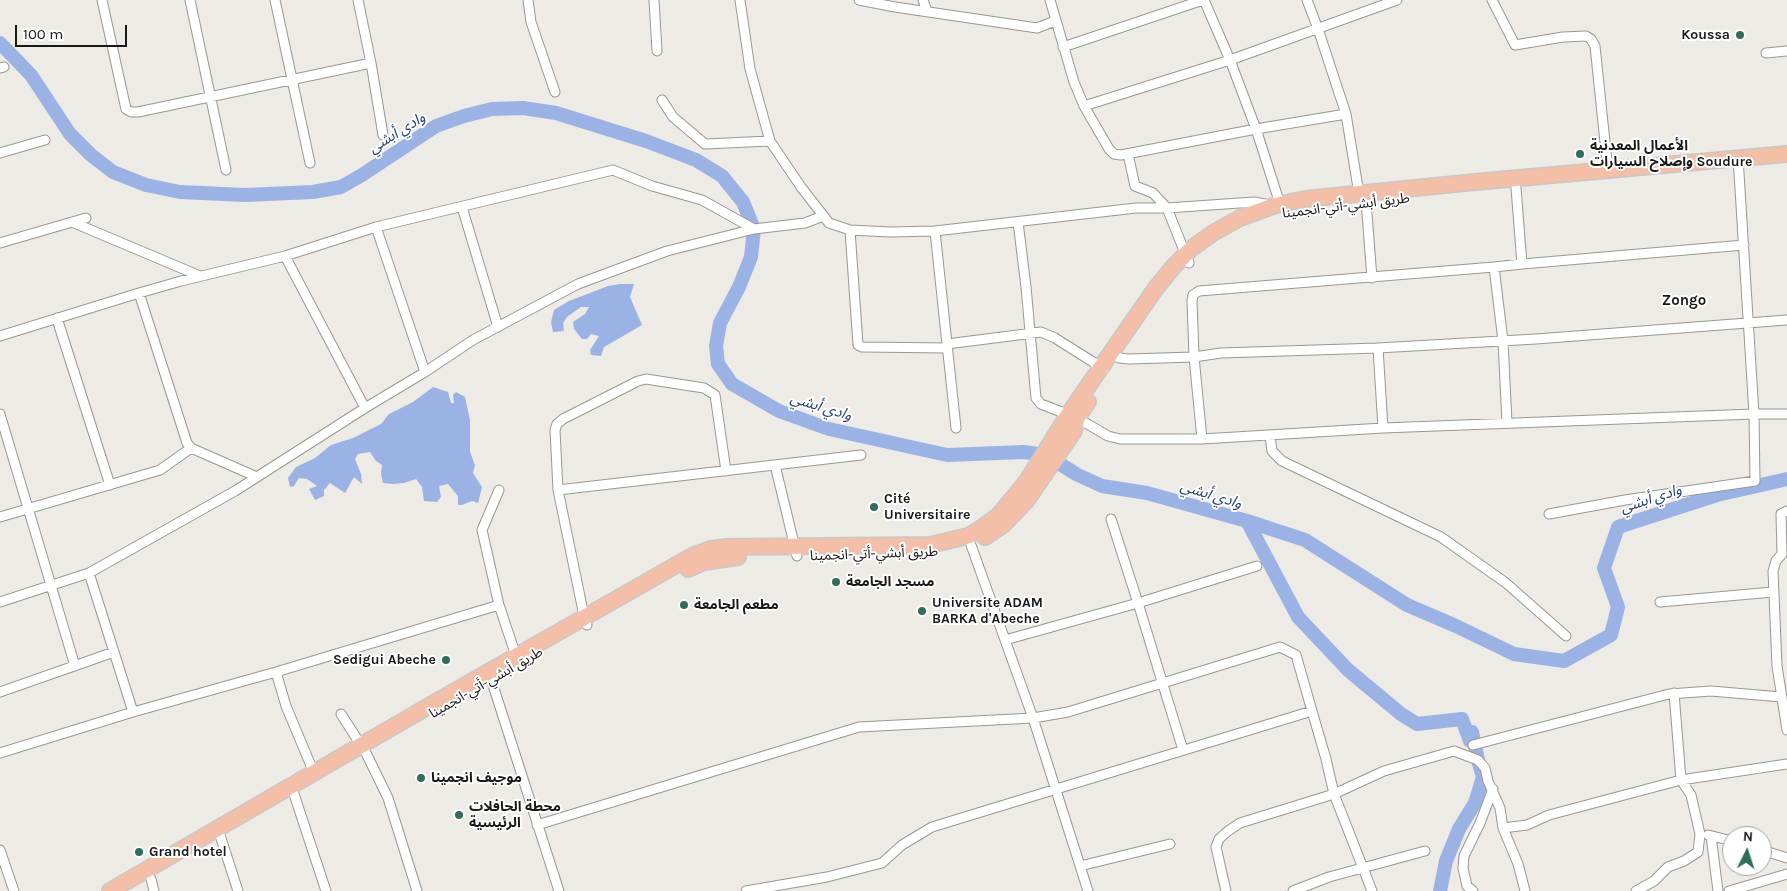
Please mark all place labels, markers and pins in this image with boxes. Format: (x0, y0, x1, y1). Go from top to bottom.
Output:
place label: Koussa (1681, 27, 1730, 43)
marker: Koussa (1734, 29, 1746, 41)
place label: الأعمال المعدنية وإصلاح السيارات Soudure (1590, 138, 1753, 170)
marker: الأعمال المعدنية وإصلاح السيارات Soudure (1574, 148, 1586, 160)
place label: Cité Universitaire (884, 491, 970, 524)
marker: Cité Universitaire (868, 501, 880, 513)
place label: مسجد الجامعة (846, 574, 934, 590)
marker: مسجد الجامعة (830, 576, 842, 588)
place label: Universite ADAM BARKA d'Abeche (932, 595, 1043, 628)
place label: مطعم الجامعة (694, 597, 779, 613)
marker: مطعم الجامعة (678, 599, 690, 611)
marker: Universite ADAM BARKA d'Abeche (916, 605, 928, 617)
place label: Sedigui Abeche (333, 652, 436, 668)
marker: Sedigui Abeche (440, 654, 452, 666)
place label: موجيف انجمينا (431, 770, 522, 786)
marker: موجيف انجمينا (415, 772, 427, 784)
place label: محطة الحافلات الرئيسية (469, 799, 561, 832)
marker: محطة الحافلات الرئيسية (453, 809, 465, 821)
place label: Grand hotel (149, 844, 227, 860)
marker: Grand hotel (133, 846, 145, 858)

